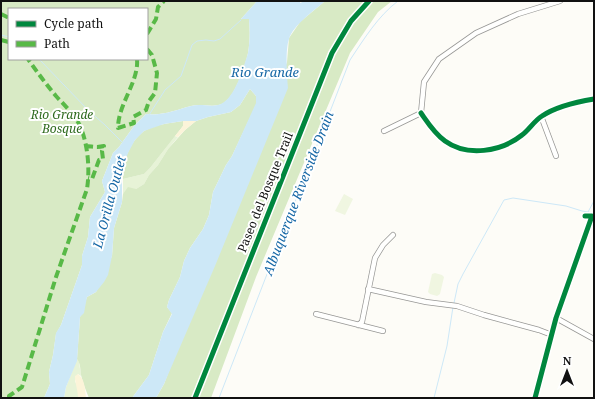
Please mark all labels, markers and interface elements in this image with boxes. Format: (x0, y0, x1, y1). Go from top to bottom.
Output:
legend (8, 8, 148, 60)
text: Cycle path (44, 15, 104, 32)
text: Path (44, 35, 70, 52)
water label: Rio Grande (230, 63, 299, 81)
park label: Rio Grande Bosque (30, 106, 93, 137)
water label: Albuquerque Riverside Drain (258, 108, 338, 279)
street label: Paseo del Bosque Trail (233, 129, 297, 255)
water label: La Orilla Outlet (88, 154, 130, 251)
north arrow (547, 351, 587, 391)
text: N (563, 353, 572, 368)

